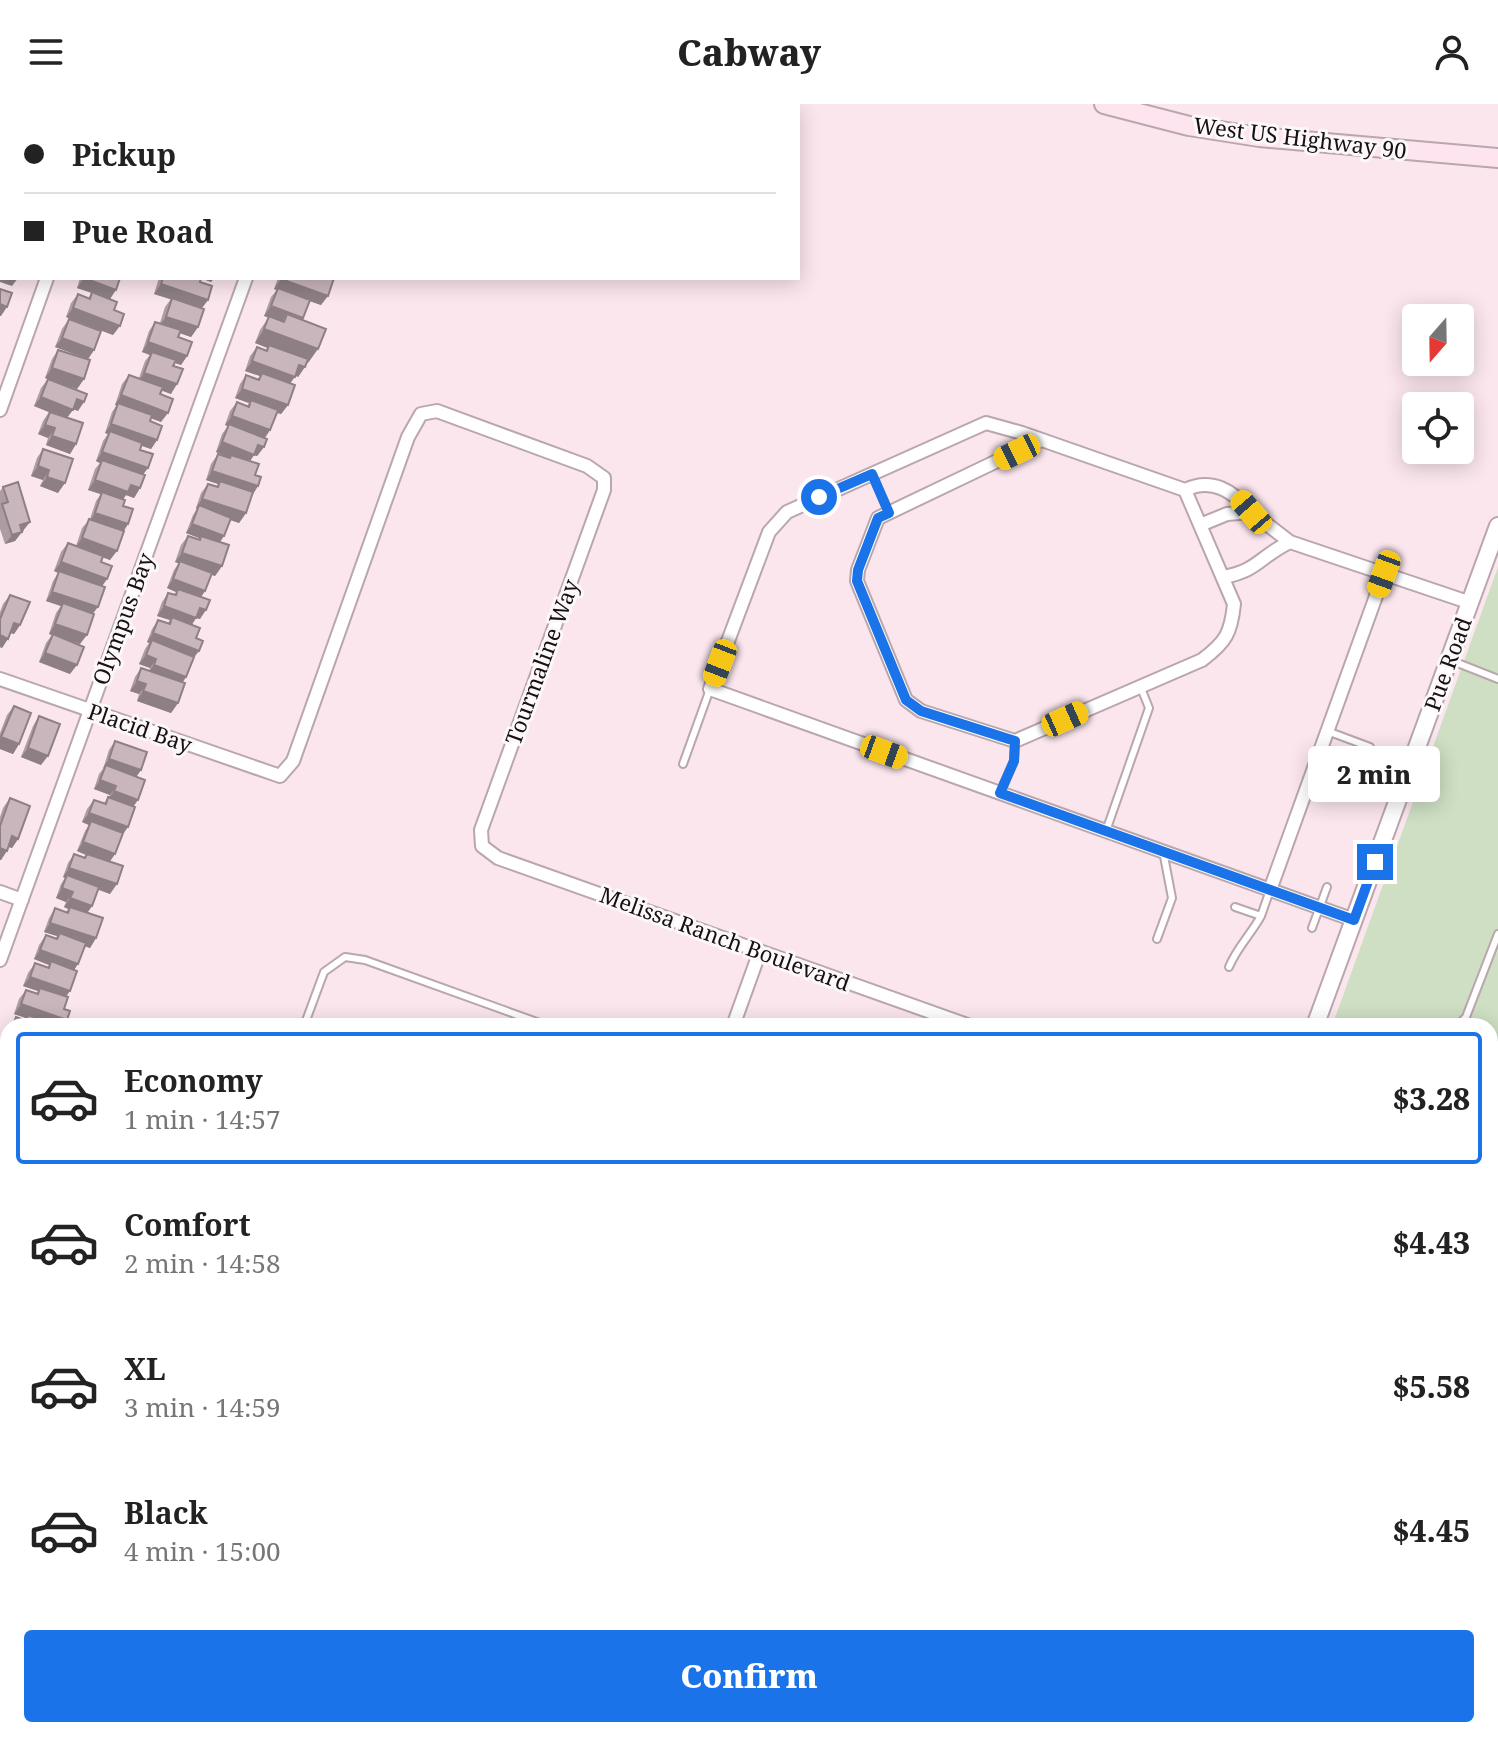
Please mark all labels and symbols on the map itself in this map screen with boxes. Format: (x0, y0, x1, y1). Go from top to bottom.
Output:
street label: West US Highway 90 (1192, 109, 1408, 165)
north arrow (1402, 304, 1474, 376)
car (990, 431, 1044, 473)
route start (801, 479, 837, 515)
car (1226, 486, 1276, 538)
car (1365, 547, 1403, 601)
street label: Olympus Bay (84, 548, 160, 689)
street label: Tourmaline Way (497, 574, 585, 749)
street label: Pue Road (1416, 612, 1478, 715)
car (700, 636, 740, 690)
street label: Placid Bay (84, 695, 197, 759)
car (1038, 698, 1092, 740)
car (857, 733, 911, 771)
callout: 2 min (1309, 746, 1441, 802)
route end (1357, 844, 1393, 880)
street label: Melissa Ranch Boulevard (596, 879, 855, 998)

